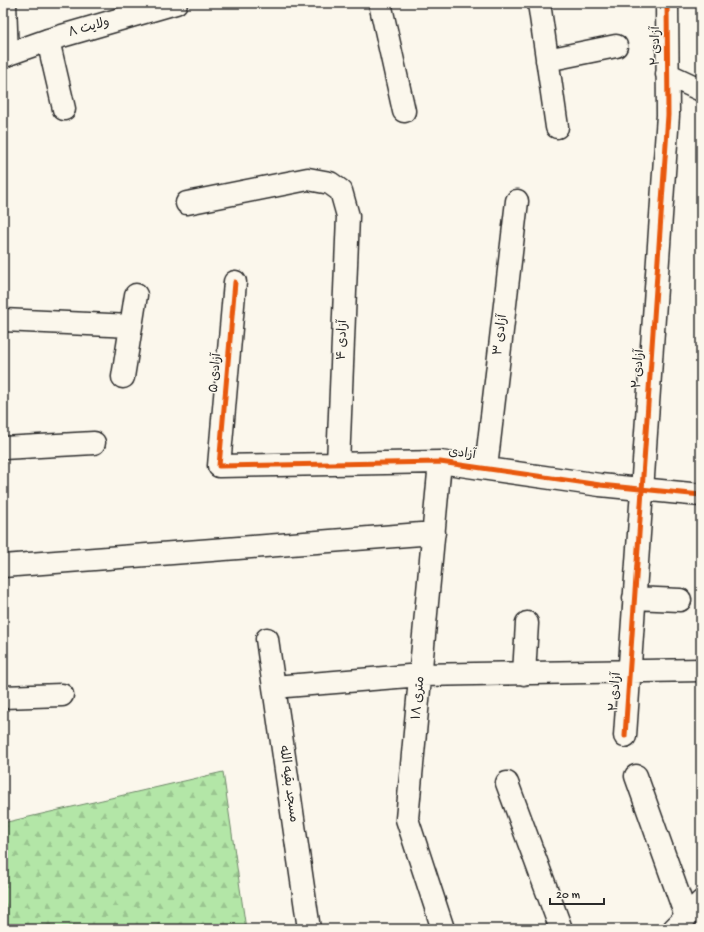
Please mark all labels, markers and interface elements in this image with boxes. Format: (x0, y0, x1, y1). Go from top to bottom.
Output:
street label: ولایت ۸ (67, 15, 111, 41)
street label: آزادی ۲ (648, 26, 664, 66)
street label: آزادی ۳ (490, 313, 511, 356)
street label: آزادی ۴ (334, 319, 351, 360)
street label: آزادی ۲ (629, 348, 648, 389)
street label: آزادی ۵ (206, 352, 225, 393)
street label: آزادی (447, 444, 477, 463)
street label: آزادی ۲ (606, 671, 625, 712)
street label: ۱۸ متری (410, 676, 428, 720)
street label: مسجد بقیه الله (275, 745, 301, 823)
scale bar (550, 880, 604, 906)
text: 20 m (556, 889, 581, 903)

